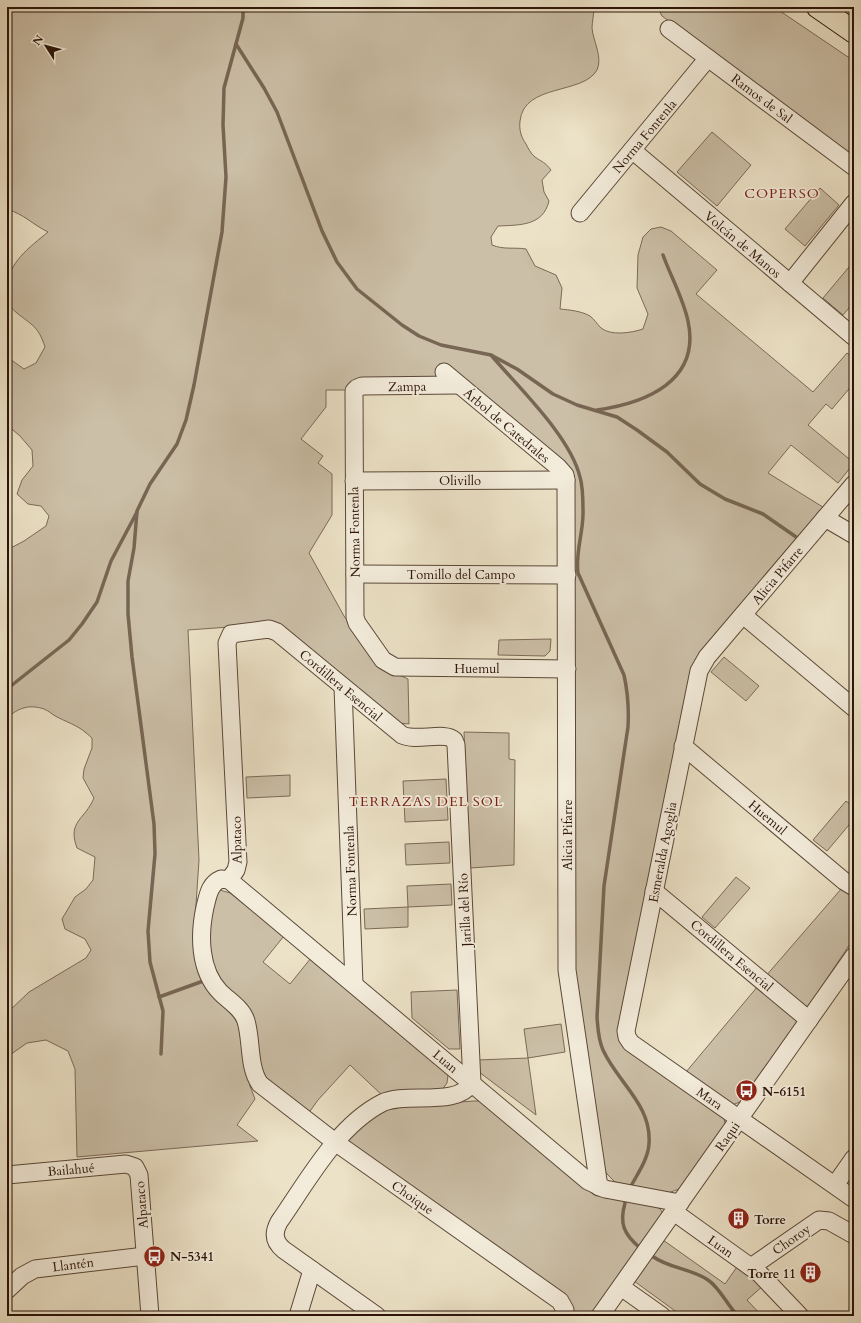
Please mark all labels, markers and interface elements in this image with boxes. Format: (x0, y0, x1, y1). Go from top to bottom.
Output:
north arrow (26, 26, 66, 66)
text: N (29, 32, 47, 49)
street label: Ramos de Sal (727, 70, 796, 128)
street label: Norma Fontenla (609, 96, 681, 177)
district label: COPERSO (744, 184, 820, 203)
street label: Volcán de Manos (700, 207, 785, 282)
street label: Zampa (388, 378, 427, 396)
street label: Árbol de Catedrales (459, 384, 553, 467)
street label: Olivillo (439, 472, 481, 490)
street label: Norma Fontenla (345, 486, 365, 578)
street label: Alicia Pifarre (748, 543, 808, 609)
street label: Tomillo del Campo (407, 566, 515, 584)
street label: Cordillera Esencial (295, 646, 386, 726)
street label: Huemul (454, 660, 500, 678)
district label: TERRAZAS DEL SOL (349, 792, 503, 811)
street label: Huemul (744, 796, 791, 840)
street label: Alicia Pifarre (559, 799, 577, 871)
street label: Esmeralda Agoglia (644, 800, 682, 904)
street label: Alpataco (228, 816, 246, 864)
street label: Norma Fontenla (340, 825, 362, 917)
street label: Jarilla del Río (454, 873, 476, 949)
street label: Cordillera Esencial (686, 916, 777, 996)
street label: Luan (429, 1046, 462, 1078)
bus stop icon: N-6151 (734, 1078, 760, 1104)
street label: Mara (693, 1083, 726, 1115)
place label: N-6151 (762, 1083, 806, 1101)
street label: Raqui (711, 1118, 745, 1155)
street label: Bailahué (47, 1159, 95, 1181)
street label: Choique (388, 1177, 437, 1219)
street label: Alpataco (131, 1180, 153, 1229)
building icon: Torre (726, 1206, 752, 1232)
place label: Torre (754, 1211, 786, 1229)
street label: Choroy (769, 1220, 814, 1259)
street label: Luan (704, 1231, 738, 1263)
bus stop icon: N-5341 (142, 1243, 168, 1269)
place label: N-5341 (170, 1248, 214, 1266)
street label: Llantén (51, 1253, 95, 1276)
building icon: Torre 11 (798, 1260, 824, 1286)
place label: Torre 11 (747, 1265, 796, 1283)

